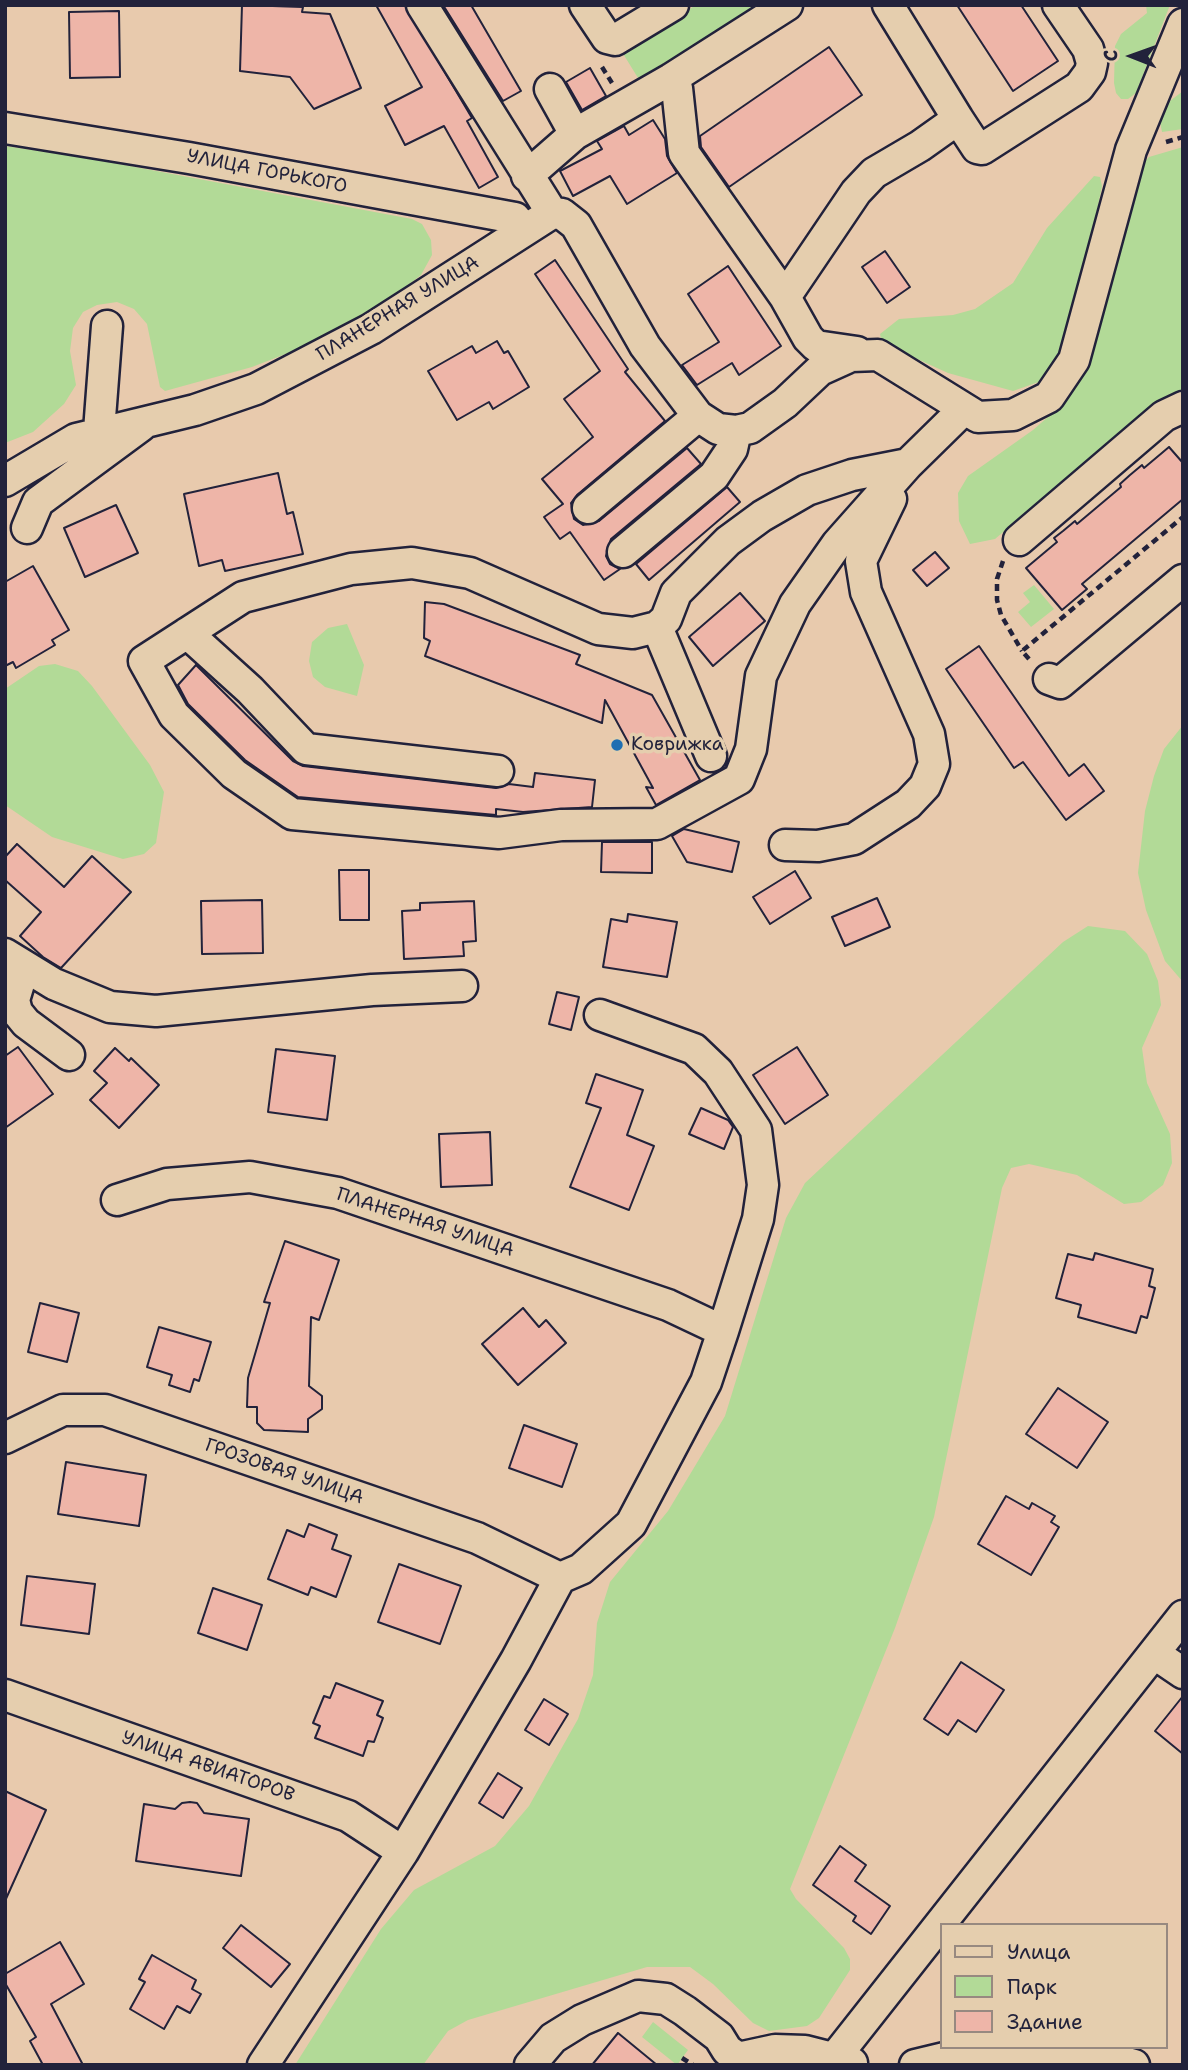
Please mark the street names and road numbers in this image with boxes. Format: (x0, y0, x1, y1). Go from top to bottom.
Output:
street label: УЛИЦА ГОРЬКОГО (185, 145, 349, 199)
street label: ПЛАНЕРНАЯ УЛИЦА (313, 252, 483, 366)
street label: ПЛАНЕРНАЯ УЛИЦА (333, 1184, 517, 1262)
street label: ГРОЗОВАЯ УЛИЦА (202, 1434, 366, 1510)
street label: УЛИЦА АВИАТОРОВ (119, 1727, 297, 1807)

